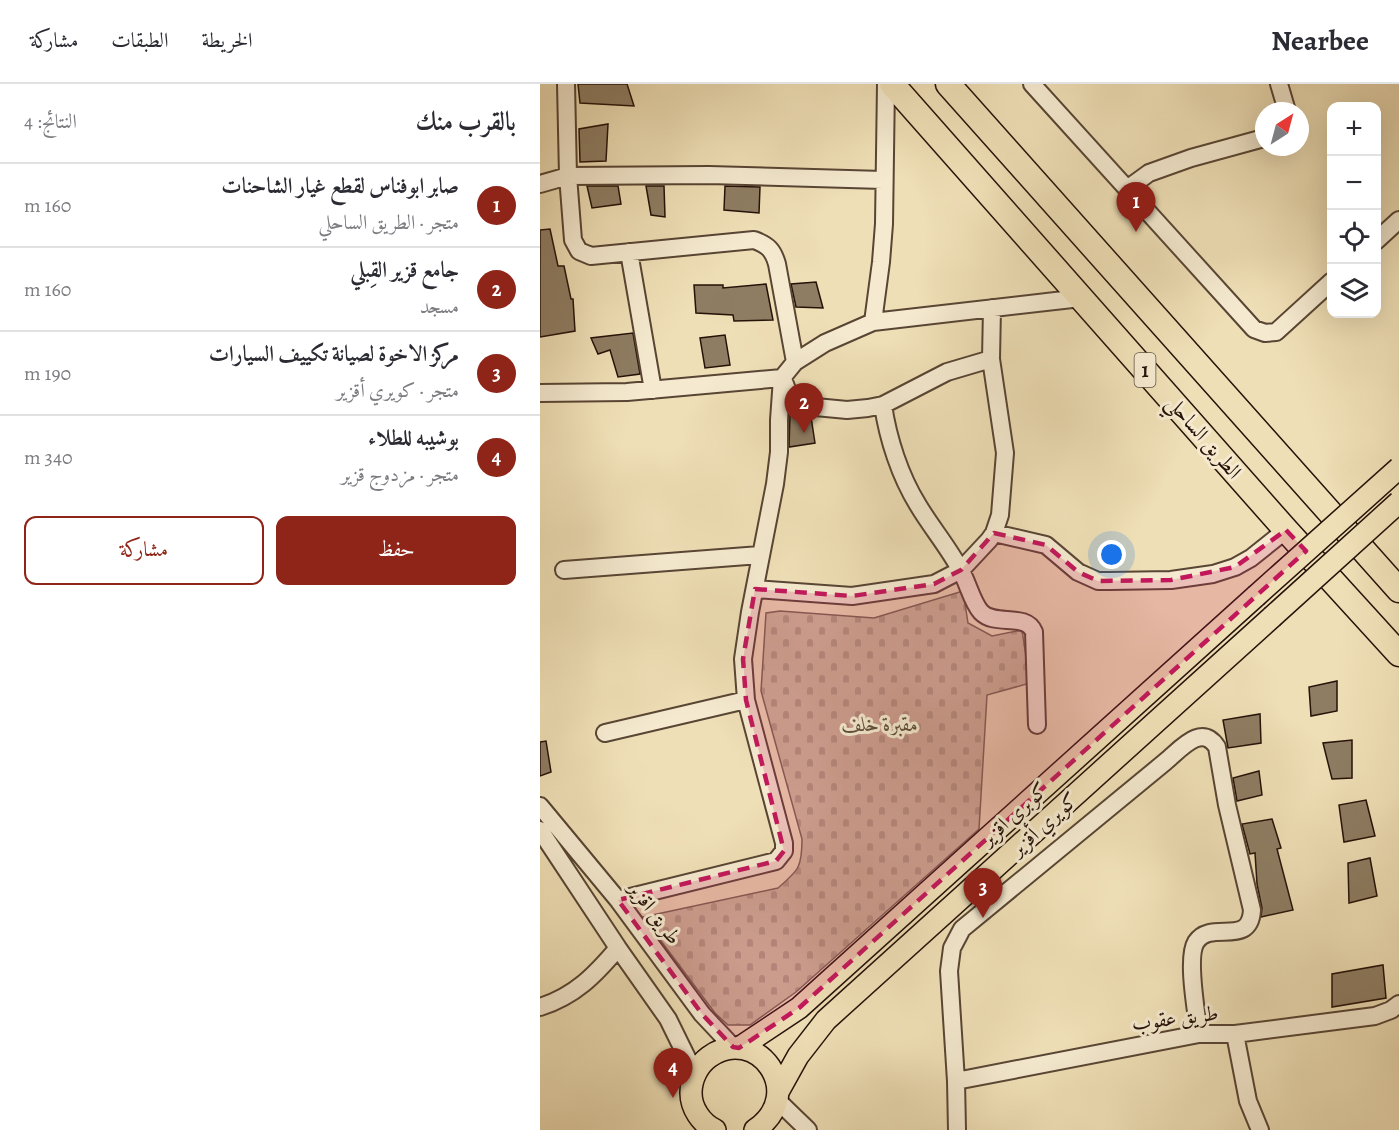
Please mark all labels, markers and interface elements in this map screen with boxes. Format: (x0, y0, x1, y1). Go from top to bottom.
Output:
text: Nearbee (1271, 22, 1369, 60)
text: مشاركة (30, 26, 78, 54)
text: الطبقات (111, 26, 168, 54)
text: الخريطة (201, 26, 253, 54)
north arrow (1255, 102, 1309, 156)
map controls (1327, 102, 1381, 318)
button: + (1327, 102, 1381, 156)
text: بالقرب منك (415, 104, 516, 139)
text: النتائج: 4 (24, 108, 77, 135)
button: − (1327, 156, 1381, 210)
text: صابر ابوفناس لقطع غيار الشاحنات (221, 171, 459, 201)
pin: 1 (1116, 182, 1156, 232)
text: 160 m (24, 192, 71, 219)
text: 1 (493, 192, 500, 219)
text: متجر · الطريق الساحلي (318, 209, 459, 236)
button: locate (1327, 210, 1381, 264)
text: جامع قزير القِبلي (350, 255, 459, 285)
button: layers (1327, 264, 1381, 318)
text: 160 m (24, 276, 71, 303)
text: 2 (492, 276, 501, 303)
text: مسجد (420, 293, 459, 320)
text: مركز الاخوة لصيانة تكييف السيارات (209, 339, 459, 369)
road number: 1 (1134, 353, 1156, 387)
text: 190 m (24, 360, 71, 387)
text: 3 (492, 360, 501, 387)
text: متجر · كويري أقزير (336, 377, 459, 404)
pin: 2 (784, 384, 824, 433)
street label: الطريق الساحلي (1155, 389, 1248, 489)
text: بوشيبه للطلاء (368, 423, 459, 453)
text: 340 m (24, 444, 73, 471)
text: 4 (492, 444, 501, 471)
text: متجر · مزدوج قزير (341, 461, 459, 488)
button: مشاركة (24, 516, 264, 585)
button: حفظ (276, 516, 516, 585)
your location (1097, 540, 1126, 569)
park label: مقبرة خلف (842, 710, 918, 738)
street label: كوبري اقزير (972, 776, 1055, 855)
street label: كويري أقزير (1002, 785, 1086, 865)
pin: 3 (964, 868, 1002, 918)
street label: طريق اقزير (621, 874, 688, 950)
street label: طريق عقوب (1130, 999, 1220, 1037)
pin: 4 (654, 1048, 692, 1098)

